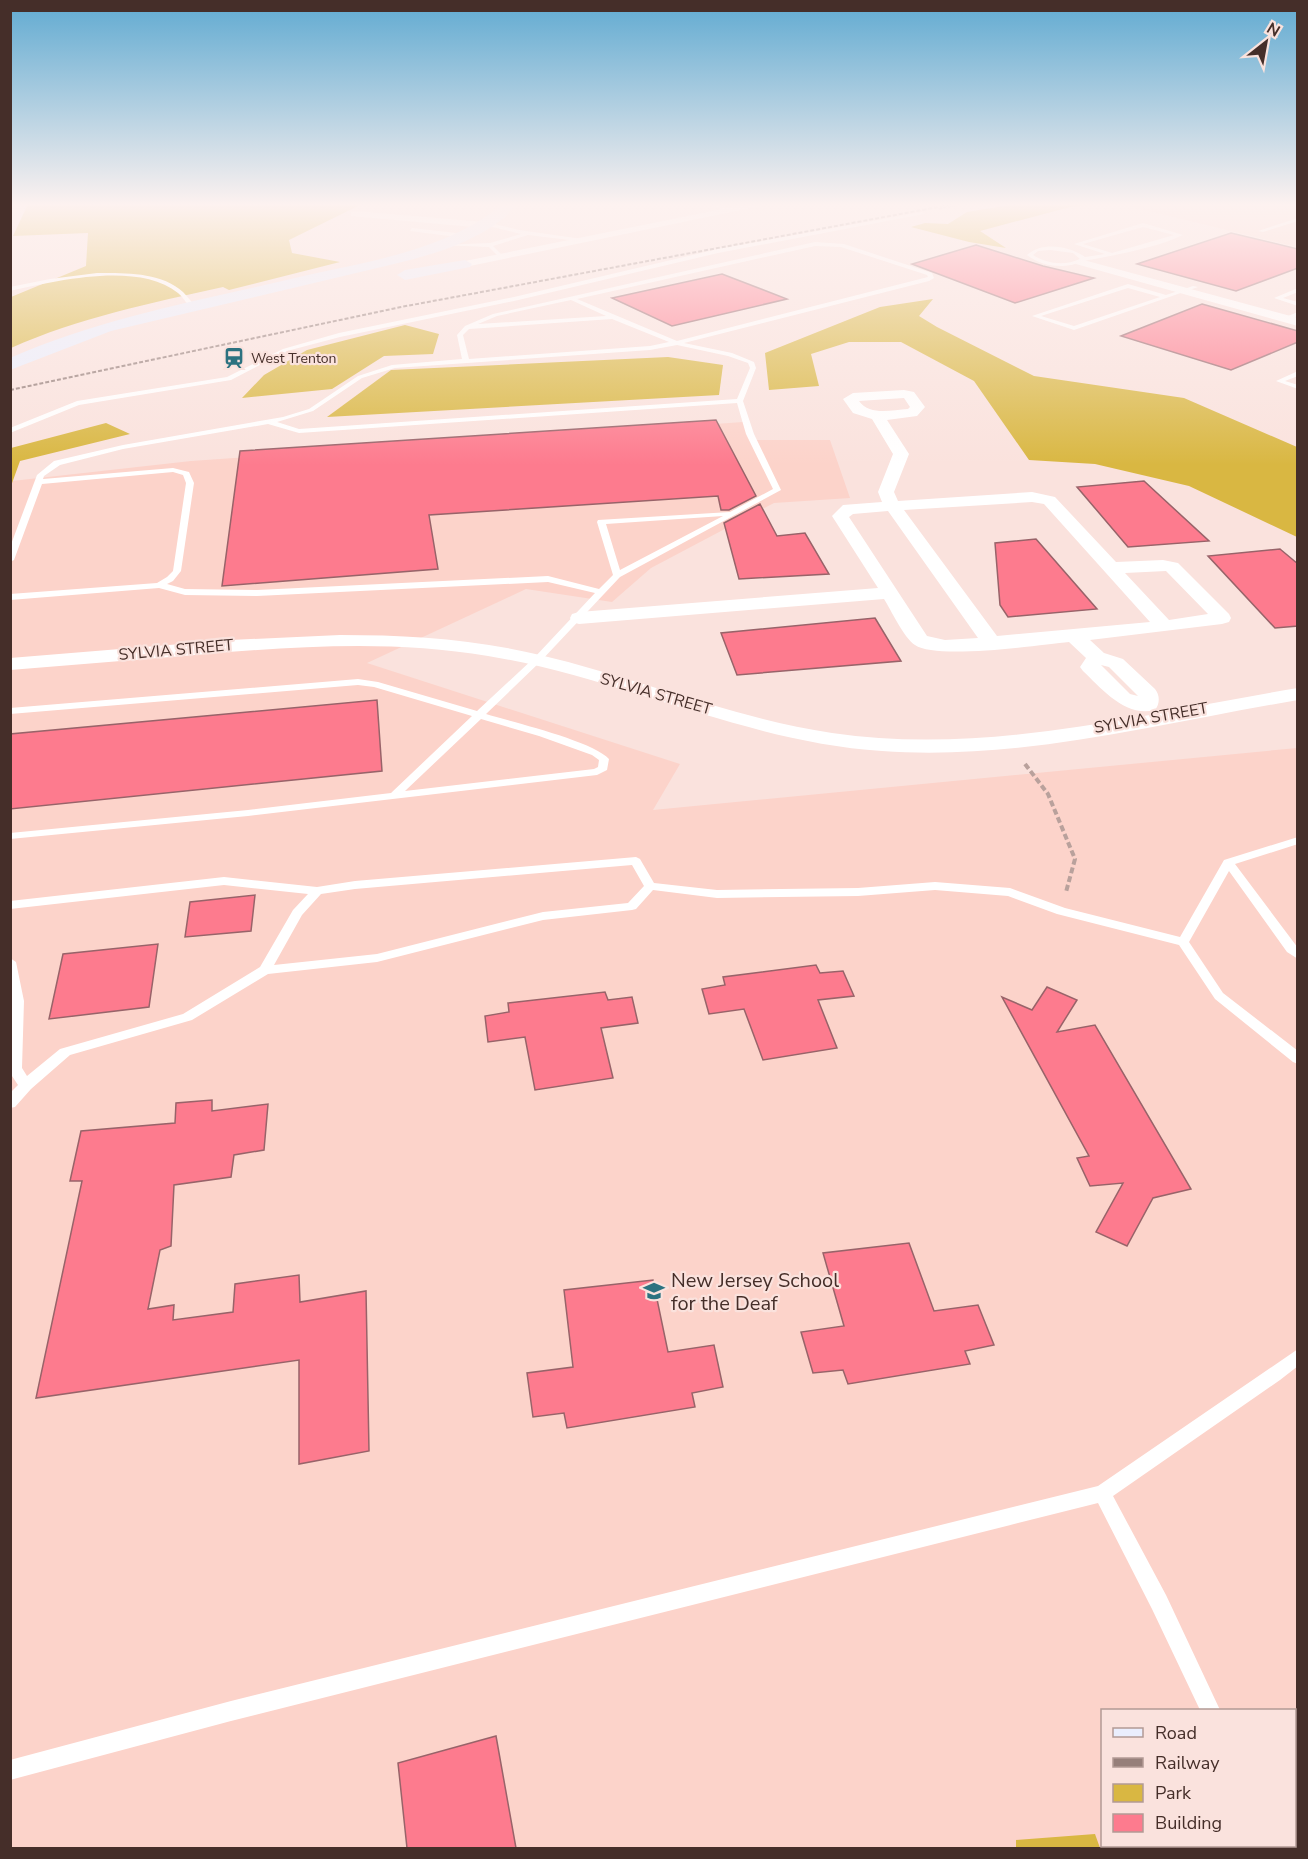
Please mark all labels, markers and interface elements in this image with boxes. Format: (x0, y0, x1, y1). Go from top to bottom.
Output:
north arrow (1236, 12, 1296, 72)
text: N (1262, 17, 1284, 43)
station icon: West Trenton (222, 346, 246, 370)
place label: West Trenton (251, 349, 336, 368)
street label: SYLVIA STREET (118, 634, 235, 666)
street label: SYLVIA STREET (597, 668, 715, 721)
street label: SYLVIA STREET (1092, 697, 1210, 739)
place label: New Jersey School for the Deaf (671, 1267, 839, 1317)
school or university icon: New Jersey School for the Deaf (642, 1279, 666, 1303)
legend (1101, 1709, 1296, 1847)
text: Road (1155, 1721, 1197, 1745)
text: Railway (1155, 1751, 1220, 1775)
text: Park (1155, 1781, 1192, 1805)
text: Building (1155, 1811, 1222, 1835)

